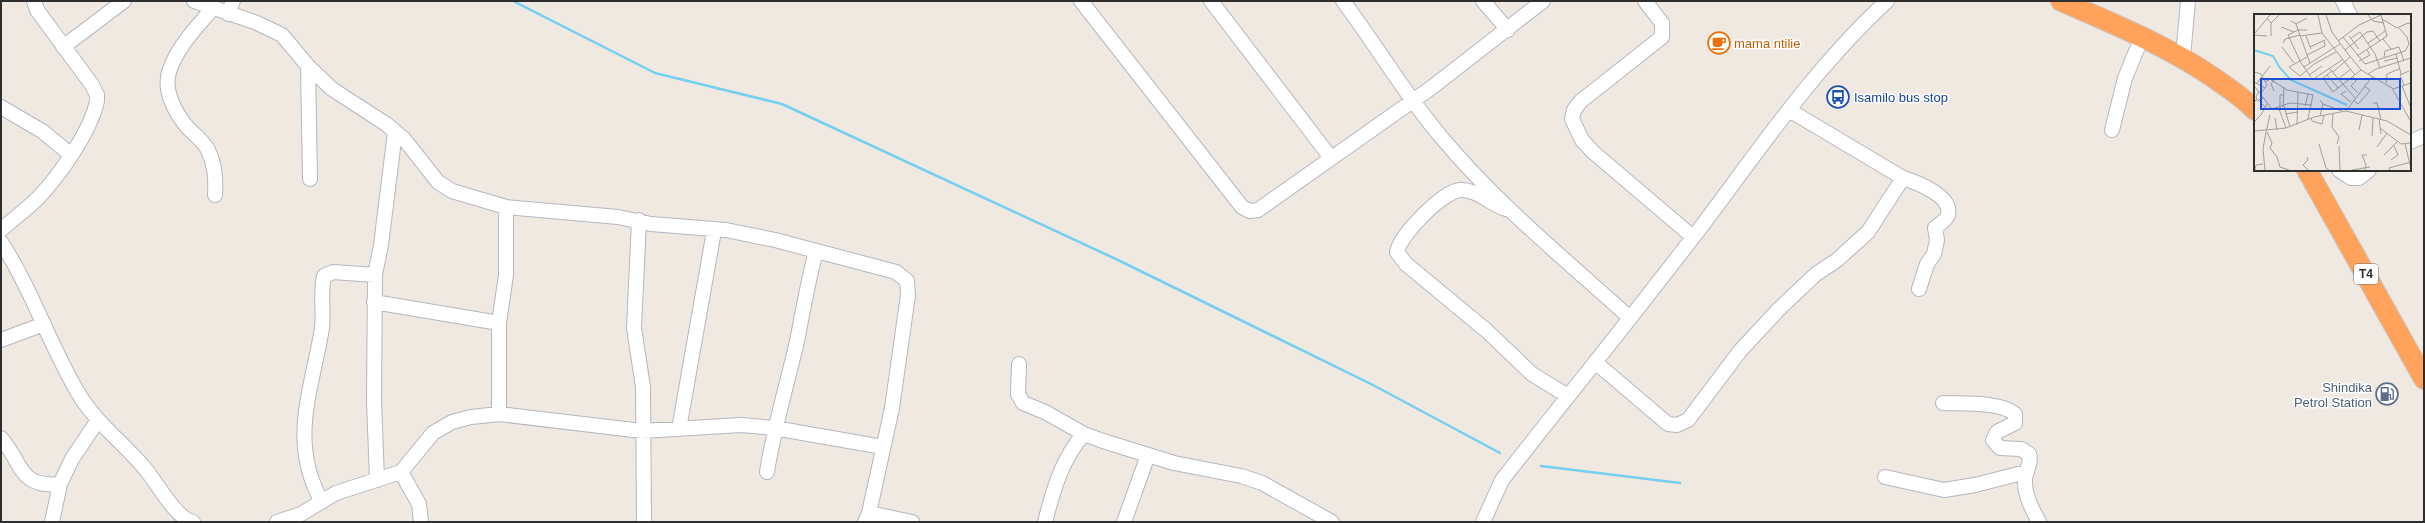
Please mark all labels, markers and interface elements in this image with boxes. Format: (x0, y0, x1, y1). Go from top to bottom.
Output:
inset map (2254, 14, 2411, 171)
cafe icon: mama ntilie (1706, 30, 1732, 56)
place label: mama ntilie (1734, 36, 1800, 51)
bus stop icon: Isamilo bus stop (1825, 84, 1851, 110)
place label: Isamilo bus stop (1854, 90, 1948, 105)
road number: T4 (2354, 264, 2378, 284)
place label: Shindika Petrol Station (2294, 380, 2373, 410)
fuel station icon: Shindika Petrol Station (2374, 381, 2400, 407)

